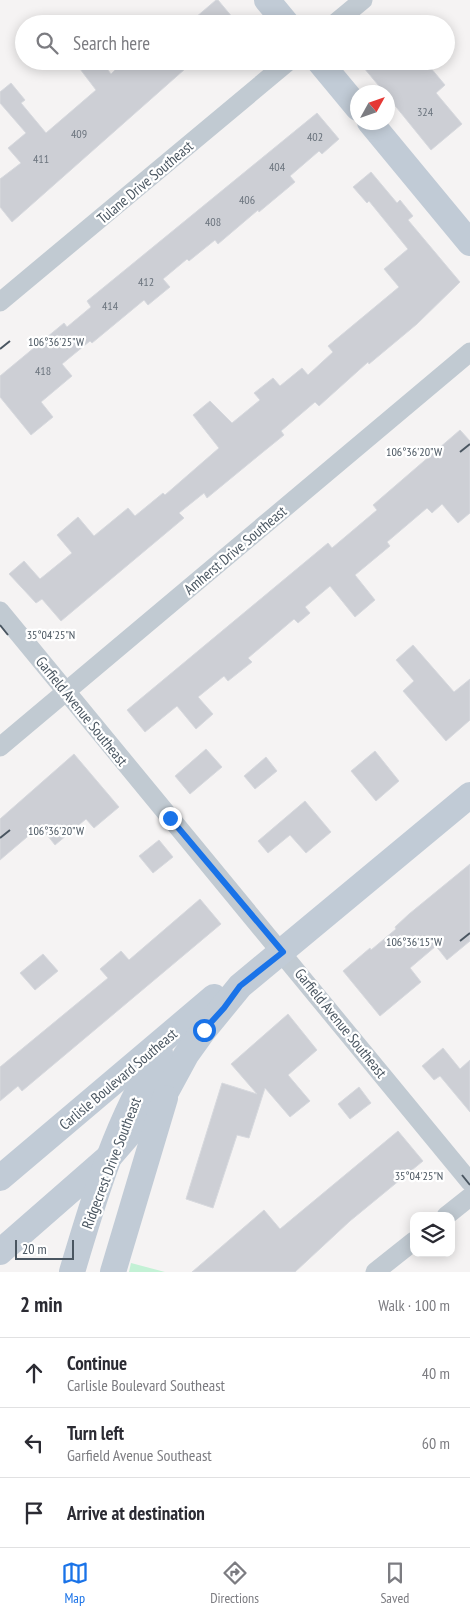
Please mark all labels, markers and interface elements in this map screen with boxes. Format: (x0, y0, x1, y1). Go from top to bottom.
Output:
search box (15, 15, 455, 70)
icon: search (33, 29, 61, 57)
text: Search here (73, 31, 150, 55)
north arrow (350, 85, 395, 130)
house number: 324 (417, 104, 434, 119)
house number: 409 (71, 126, 87, 141)
house number: 402 (307, 129, 323, 144)
street label: Tulane Drive Southeast (93, 136, 197, 228)
house number: 411 (33, 151, 49, 166)
house number: 404 (269, 159, 286, 174)
house number: 406 (239, 192, 255, 207)
house number: 408 (205, 214, 221, 229)
house number: 412 (138, 274, 154, 289)
house number: 414 (102, 298, 119, 313)
text: 106°36'25"W (28, 334, 84, 349)
house number: 418 (35, 363, 51, 378)
text: 106°36'20"W (386, 444, 442, 459)
street label: Amherst Drive Southeast (180, 502, 290, 598)
text: 35°04'25"N (27, 627, 75, 642)
street label: Garfield Avenue Southeast (32, 652, 132, 770)
route end (159, 807, 182, 830)
text: 106°36'20"W (28, 823, 84, 838)
text: 106°36'15"W (386, 934, 442, 949)
street label: Garfield Avenue Southeast (291, 964, 391, 1082)
route start (193, 1019, 216, 1042)
street label: Carlisle Boulevard Southeast (55, 1024, 181, 1134)
street label: Ridgecrest Drive Southeast (77, 1094, 145, 1232)
text: 35°04'25"N (395, 1168, 443, 1183)
map controls (410, 1212, 455, 1257)
button: layers (410, 1212, 455, 1257)
scale bar (15, 1237, 74, 1260)
text: 20 m (22, 1240, 47, 1258)
text: 2 min (20, 1291, 62, 1318)
text: Walk · 100 m (378, 1295, 450, 1315)
text: Continue (67, 1351, 127, 1375)
icon: ahead (20, 1359, 48, 1387)
text: 40 m (422, 1363, 450, 1383)
text: Carlisle Boulevard Southeast (67, 1375, 225, 1395)
text: Turn left (67, 1421, 124, 1445)
icon: left (20, 1429, 48, 1457)
text: 60 m (422, 1433, 450, 1453)
text: Garfield Avenue Southeast (67, 1445, 212, 1465)
icon: arrive (20, 1499, 48, 1527)
text: Arrive at destination (67, 1501, 205, 1525)
tab: Map (61, 1559, 89, 1607)
tab: Directions (210, 1559, 259, 1607)
tab: Saved (380, 1559, 409, 1607)

